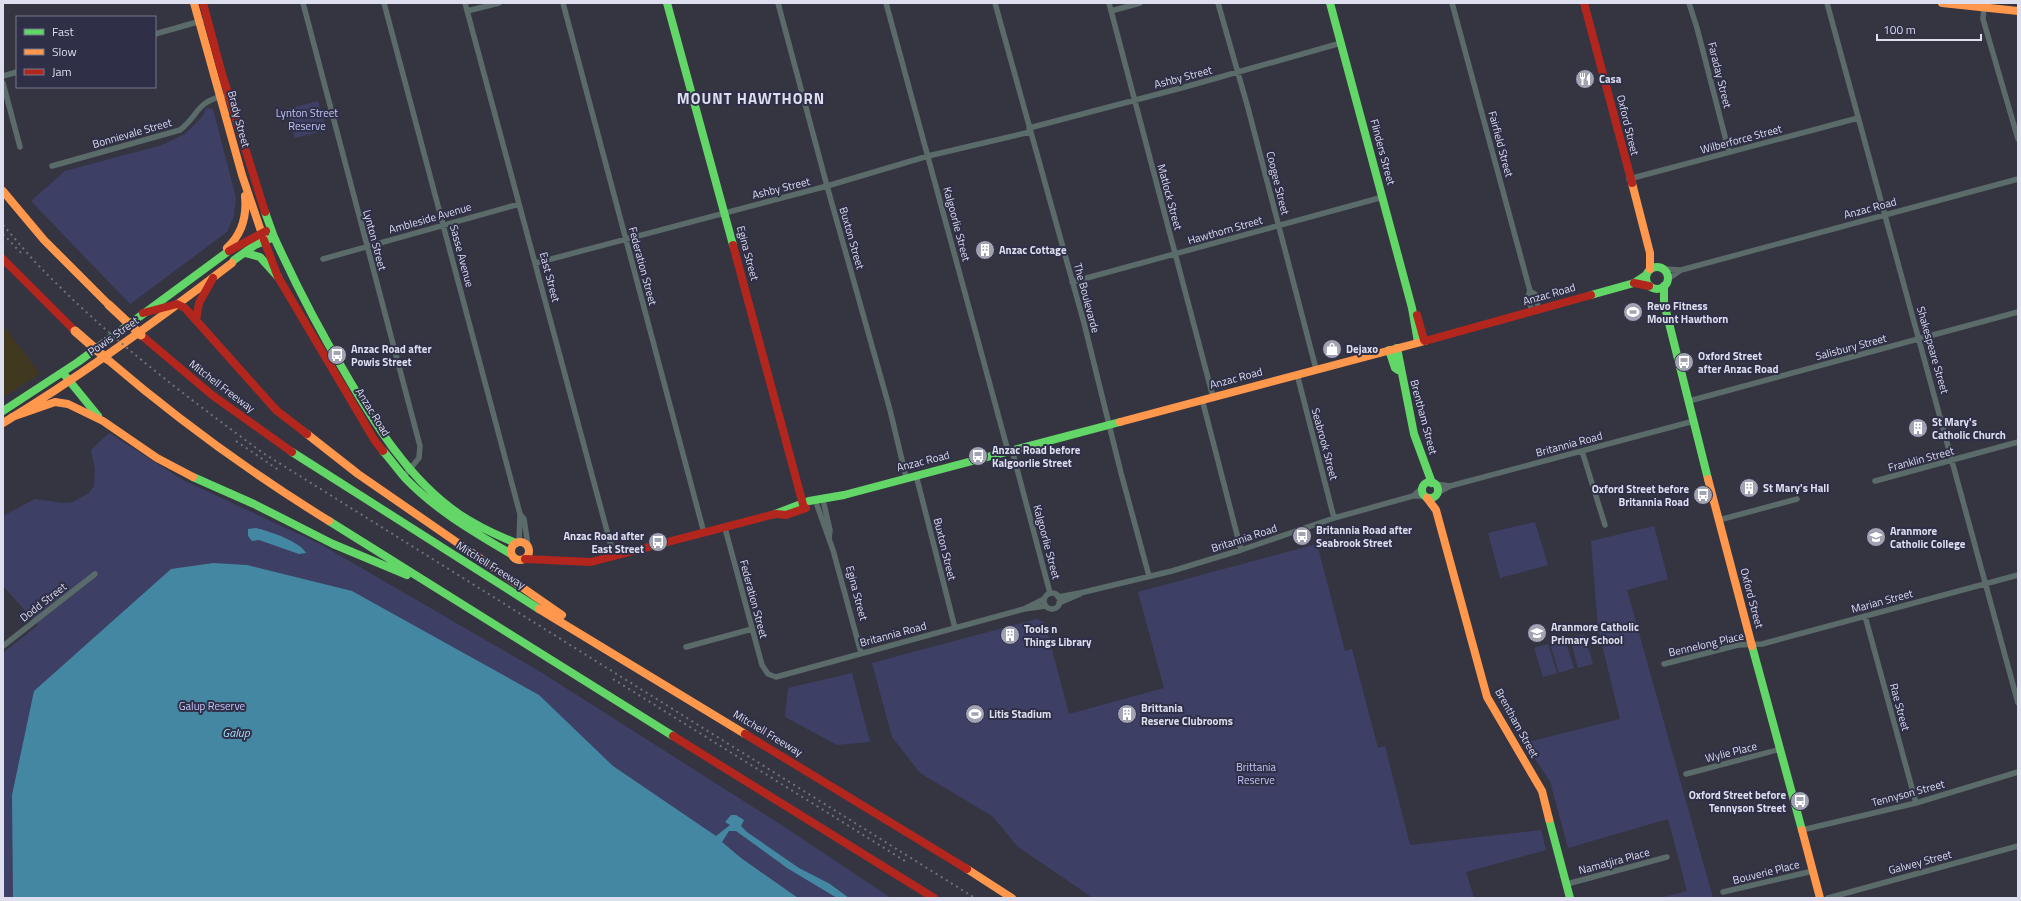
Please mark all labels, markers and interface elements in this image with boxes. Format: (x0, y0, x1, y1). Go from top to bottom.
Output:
legend (16, 16, 156, 88)
scale bar (1877, 16, 1981, 42)
text: 100 m (1883, 20, 1916, 39)
text: Fast (52, 22, 75, 41)
street label: Faraday Street (1704, 40, 1736, 110)
text: Slow (52, 42, 77, 61)
text: Jam (52, 62, 72, 81)
street label: Ashby Street (1152, 62, 1214, 92)
restaurant icon: Casa (1574, 68, 1596, 90)
place label: Casa (1599, 71, 1622, 87)
district label: MOUNT HAWTHORN (677, 87, 825, 110)
street label: Brady Street (224, 89, 254, 149)
street label: Oxford Street (1613, 93, 1643, 157)
park label: Lynton Street Reserve (276, 105, 338, 134)
street label: Fairfield Street (1484, 109, 1518, 179)
street label: Bonnievale Street (90, 114, 174, 152)
street label: Flinders Street (1367, 117, 1400, 187)
street label: Wilberforce Street (1698, 120, 1784, 158)
street label: Coogee Street (1262, 150, 1294, 217)
street label: Matlock Street (1153, 162, 1187, 232)
street label: Ashby Street (750, 173, 812, 203)
street label: Kalgoorlie Street (939, 185, 975, 263)
street label: Anzac Road (1842, 193, 1898, 223)
street label: Ambleside Avenue (387, 198, 474, 237)
street label: Buxton Street (835, 205, 869, 271)
street label: Lynton Street (359, 208, 391, 272)
street label: Hawthorn Street (1186, 212, 1265, 248)
street label: Sasse Avenue (446, 223, 478, 289)
street label: Egina Street (733, 224, 763, 282)
street label: Federation Street (625, 225, 661, 307)
building icon: Anzac Cottage (974, 239, 996, 261)
place label: Anzac Cottage (999, 242, 1067, 258)
street label: East Street (536, 250, 564, 304)
street label: The Boulevarde (1070, 261, 1104, 335)
street label: Anzac Road (1521, 279, 1577, 309)
place label: Revo Fitness Mount Hawthorn (1647, 298, 1728, 327)
sports icon: Revo Fitness Mount Hawthorn (1622, 301, 1644, 323)
street label: Shakespeare Street (1913, 305, 1953, 396)
street label: Powis Street (84, 312, 142, 359)
street label: Salisbury Street (1814, 330, 1888, 364)
shop icon: Dejaxo (1321, 338, 1343, 360)
place label: Anzac Road after Powis Street (351, 341, 432, 370)
place label: Dejaxo (1346, 341, 1378, 357)
bus stop icon: Anzac Road after Powis Street (326, 344, 348, 366)
place label: Oxford Street after Anzac Road (1698, 348, 1779, 377)
bus stop icon: Oxford Street after Anzac Road (1673, 351, 1695, 373)
street label: Mitchell Freeway (186, 356, 259, 416)
street label: Anzac Road (1208, 363, 1264, 393)
street label: Brentham Street (1406, 378, 1442, 456)
street label: Anzac Road (352, 385, 394, 439)
street label: Seabrook Street (1308, 406, 1342, 482)
place label: St Mary's Catholic Church (1932, 414, 2006, 443)
building icon: St Mary's Catholic Church (1907, 417, 1929, 439)
street label: Britannia Road (1534, 427, 1604, 461)
place label: Anzac Road before Kalgoorlie Street (992, 442, 1081, 471)
street label: Franklin Street (1886, 442, 1956, 475)
bus stop icon: Anzac Road before Kalgoorlie Street (967, 445, 989, 467)
street label: Anzac Road (895, 447, 951, 475)
building icon: St Mary's Hall (1738, 477, 1760, 499)
place label: St Mary's Hall (1763, 480, 1829, 496)
place label: Oxford Street before Britannia Road (1592, 481, 1689, 510)
bus stop icon: Oxford Street before Britannia Road (1692, 484, 1714, 506)
street label: Kalgoorlie Street (1029, 503, 1065, 581)
street label: Buxton Street (930, 516, 961, 582)
street label: Britannia Road (1209, 520, 1279, 556)
place label: Britannia Road after Seabrook Street (1316, 522, 1412, 551)
place label: Aranmore Catholic College (1890, 523, 1966, 552)
bus stop icon: Britannia Road after Seabrook Street (1291, 525, 1313, 547)
school or university icon: Aranmore Catholic College (1865, 526, 1887, 548)
place label: Anzac Road after East Street (563, 528, 644, 557)
bus stop icon: Anzac Road after East Street (647, 531, 669, 553)
street label: Mitchell Freeway (453, 537, 529, 593)
street label: Federation Street (736, 558, 772, 640)
street label: Egina Street (842, 564, 872, 622)
street label: Oxford Street (1736, 566, 1768, 630)
street label: Dodd Street (16, 579, 70, 625)
street label: Marian Street (1849, 585, 1915, 617)
street label: Britannia Road (858, 617, 928, 651)
place label: Aranmore Catholic Primary School (1551, 619, 1639, 648)
place label: Tools n Things Library (1024, 621, 1092, 650)
school or university icon: Aranmore Catholic Primary School (1526, 622, 1548, 644)
building icon: Tools n Things Library (999, 624, 1021, 646)
street label: Bennelong Place (1667, 627, 1746, 660)
street label: Rae Street (1886, 681, 1914, 733)
street label: Brentham Street (1491, 685, 1543, 761)
park label: Galup Reserve (179, 698, 246, 714)
place label: Brittania Reserve Clubrooms (1141, 700, 1233, 729)
sports icon: Litis Stadium (964, 703, 986, 725)
building icon: Brittania Reserve Clubrooms (1116, 703, 1138, 725)
street label: Mitchell Freeway (730, 706, 806, 760)
place label: Litis Stadium (989, 706, 1051, 722)
water label: Galup (222, 723, 251, 742)
street label: Wylie Place (1703, 738, 1759, 766)
park label: Brittania Reserve (1236, 759, 1277, 788)
street label: Tennyson Street (1870, 776, 1946, 810)
place label: Oxford Street before Tennyson Street (1689, 787, 1786, 816)
bus stop icon: Oxford Street before Tennyson Street (1789, 790, 1811, 812)
street label: Namatjira Place (1577, 844, 1652, 878)
street label: Galwey Street (1887, 846, 1953, 878)
street label: Bouverie Place (1731, 856, 1801, 888)

